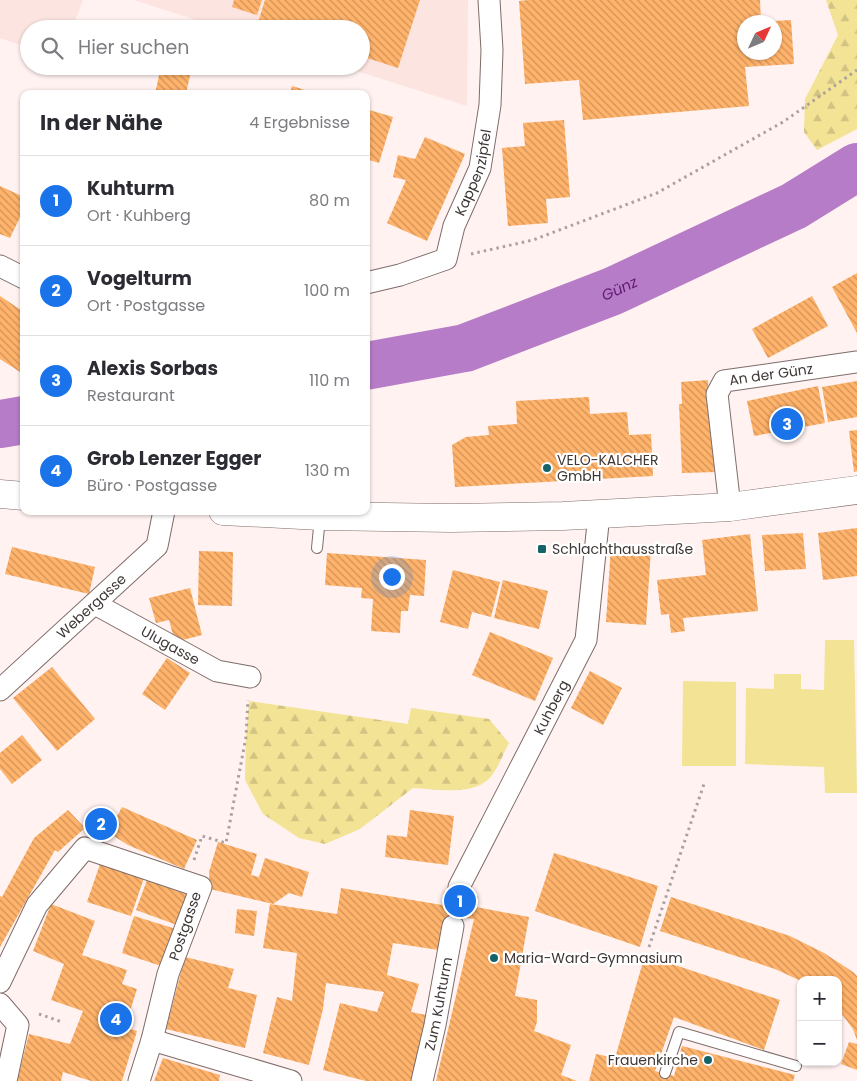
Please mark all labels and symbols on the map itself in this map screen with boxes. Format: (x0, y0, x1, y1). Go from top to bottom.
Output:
north arrow (737, 15, 782, 60)
street label: Kappenzipfel (450, 128, 496, 219)
water label: Günz (598, 271, 641, 305)
street label: An der Günz (728, 358, 814, 390)
pin: 3 (771, 405, 803, 443)
place label: VELO-KALCHER GmbH (557, 450, 658, 486)
marker: VELO-KALCHER GmbH (541, 462, 553, 474)
place label: Schlachthausstraße (552, 539, 693, 559)
marker: Schlachthausstraße (536, 543, 548, 555)
your location (379, 564, 405, 590)
street label: Webergasse (52, 569, 131, 643)
street label: Ulugasse (137, 621, 204, 670)
street label: Kuhberg (529, 676, 574, 738)
pin: 2 (85, 805, 117, 843)
pin: 1 (444, 882, 476, 920)
street label: Postgasse (164, 889, 206, 963)
place label: Maria-Ward-Gymnasium (504, 948, 683, 968)
marker: Maria-Ward-Gymnasium (488, 952, 500, 964)
street label: Zum Kuhturm (419, 955, 457, 1052)
pin: 4 (100, 1000, 132, 1038)
place label: Frauenkirche (608, 1050, 698, 1070)
marker: Frauenkirche (702, 1054, 714, 1066)

